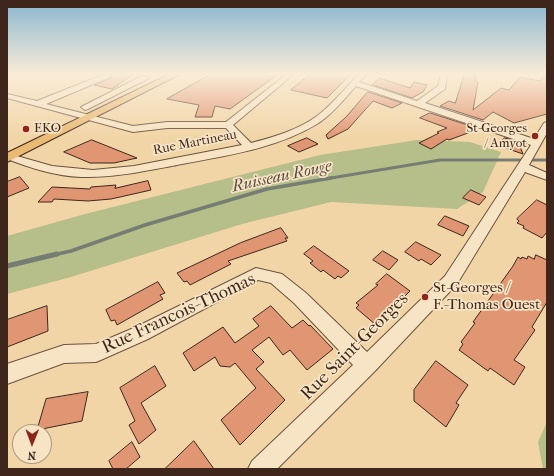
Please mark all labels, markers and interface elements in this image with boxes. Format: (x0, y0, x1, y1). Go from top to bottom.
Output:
place label: EKO (34, 121, 61, 137)
place label: St-Georges / Amyot (466, 121, 527, 152)
marker: EKO (21, 124, 31, 134)
street label: Rue Martineau (152, 127, 238, 159)
marker: St-Georges / Amyot (530, 131, 540, 141)
water label: Ruisseau Rouge (230, 157, 334, 197)
street label: Rue Francois-Thomas (99, 269, 259, 359)
place label: St-Georges / F.-Thomas Ouest (433, 279, 540, 314)
street label: Rue Saint-Georges (297, 289, 413, 405)
marker: St-Georges / F.-Thomas Ouest (420, 292, 430, 302)
north arrow (12, 424, 52, 464)
text: N (28, 449, 36, 462)

